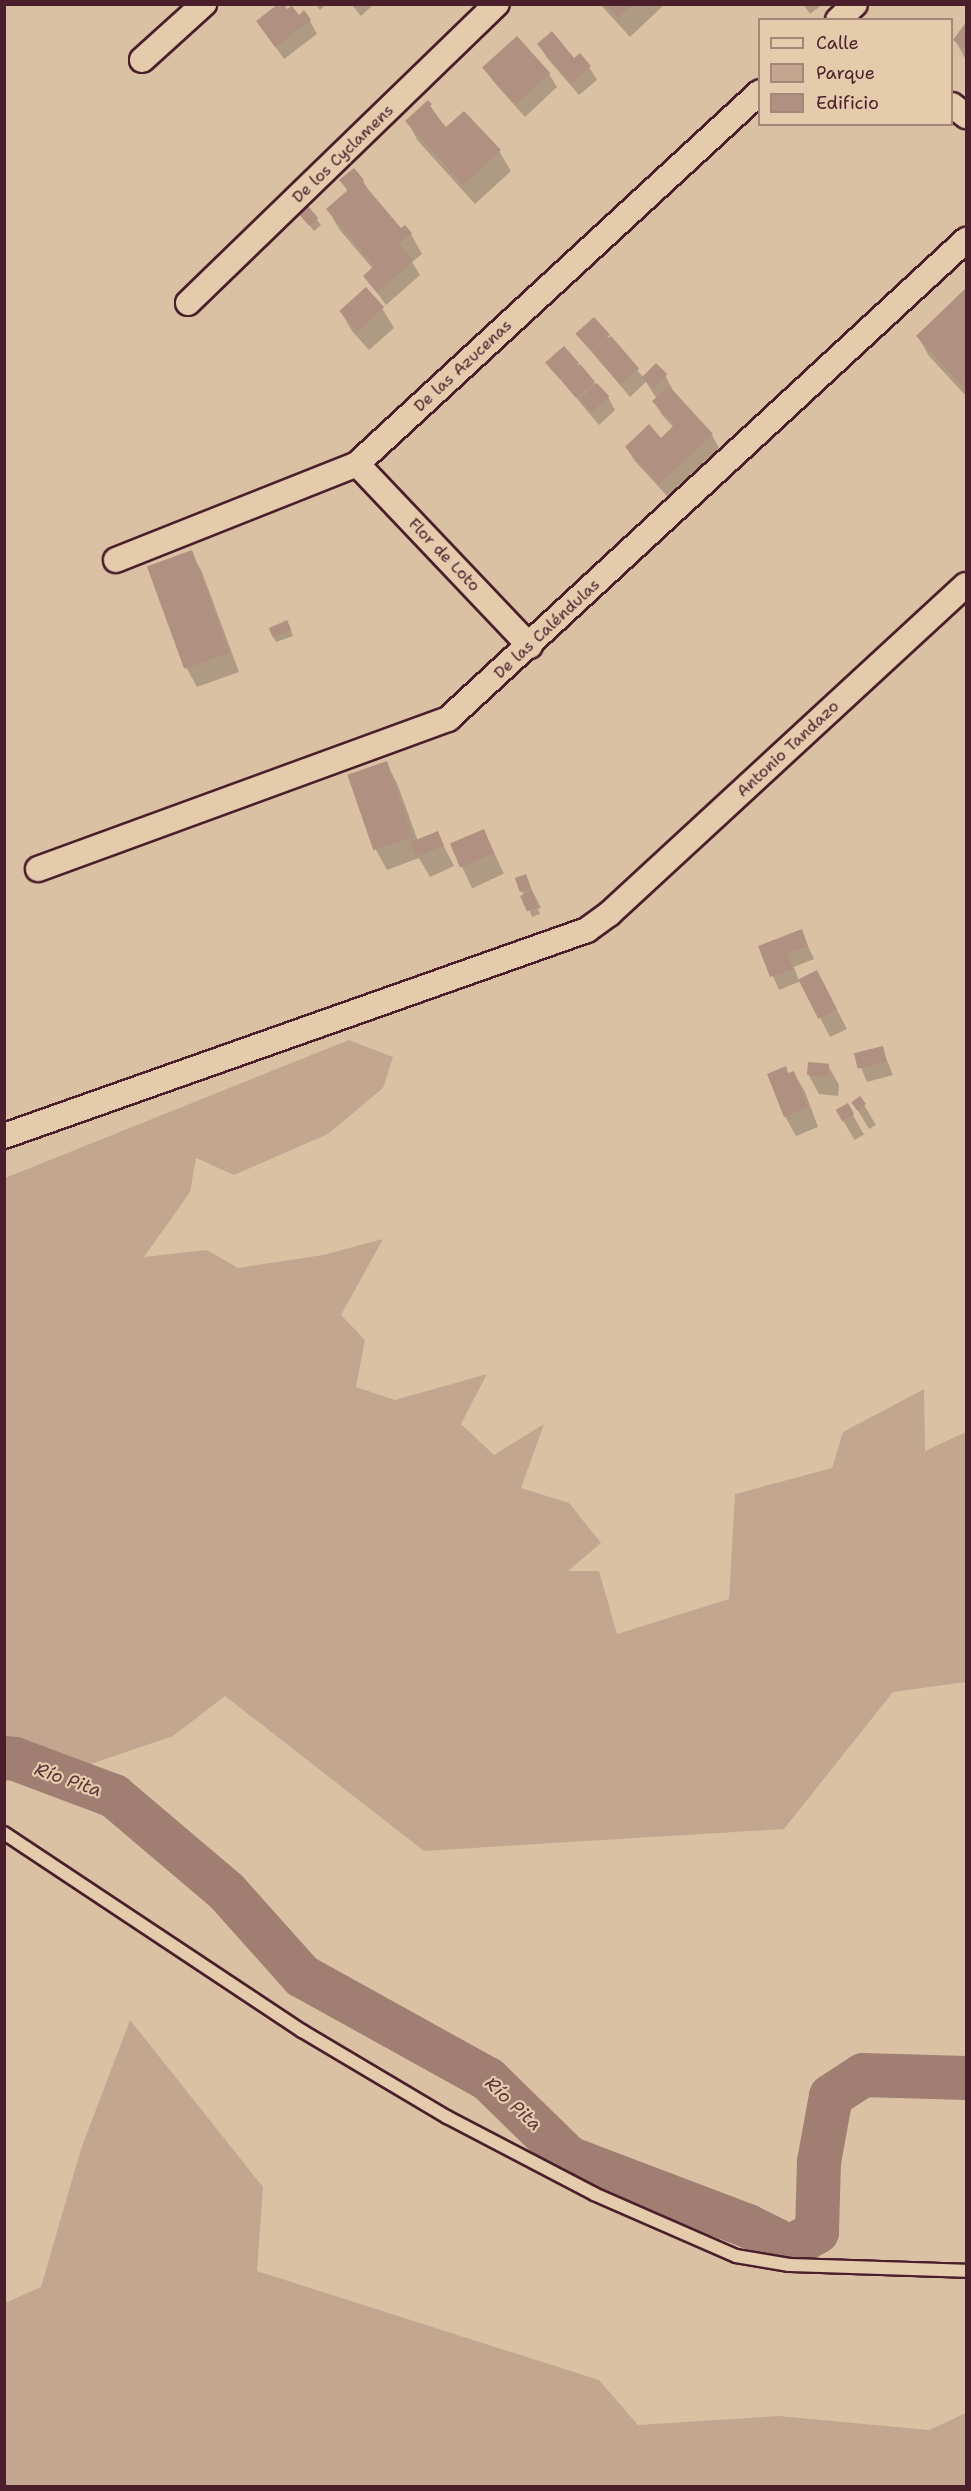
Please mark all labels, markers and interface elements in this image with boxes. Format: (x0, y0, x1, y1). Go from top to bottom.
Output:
legend (758, 18, 953, 126)
text: Calle (816, 31, 859, 55)
text: Parque (816, 61, 875, 85)
text: Edificio (816, 91, 879, 115)
street label: De los Cyclamens (288, 101, 398, 207)
street label: De las Azucenas (410, 316, 516, 416)
street label: Flor de Loto (404, 514, 484, 596)
street label: De las Caléndulas (490, 575, 604, 683)
street label: Antonio Tandazo (733, 697, 843, 801)
water label: Río Pita (32, 1759, 104, 1801)
water label: Río Pita (480, 2073, 546, 2135)

